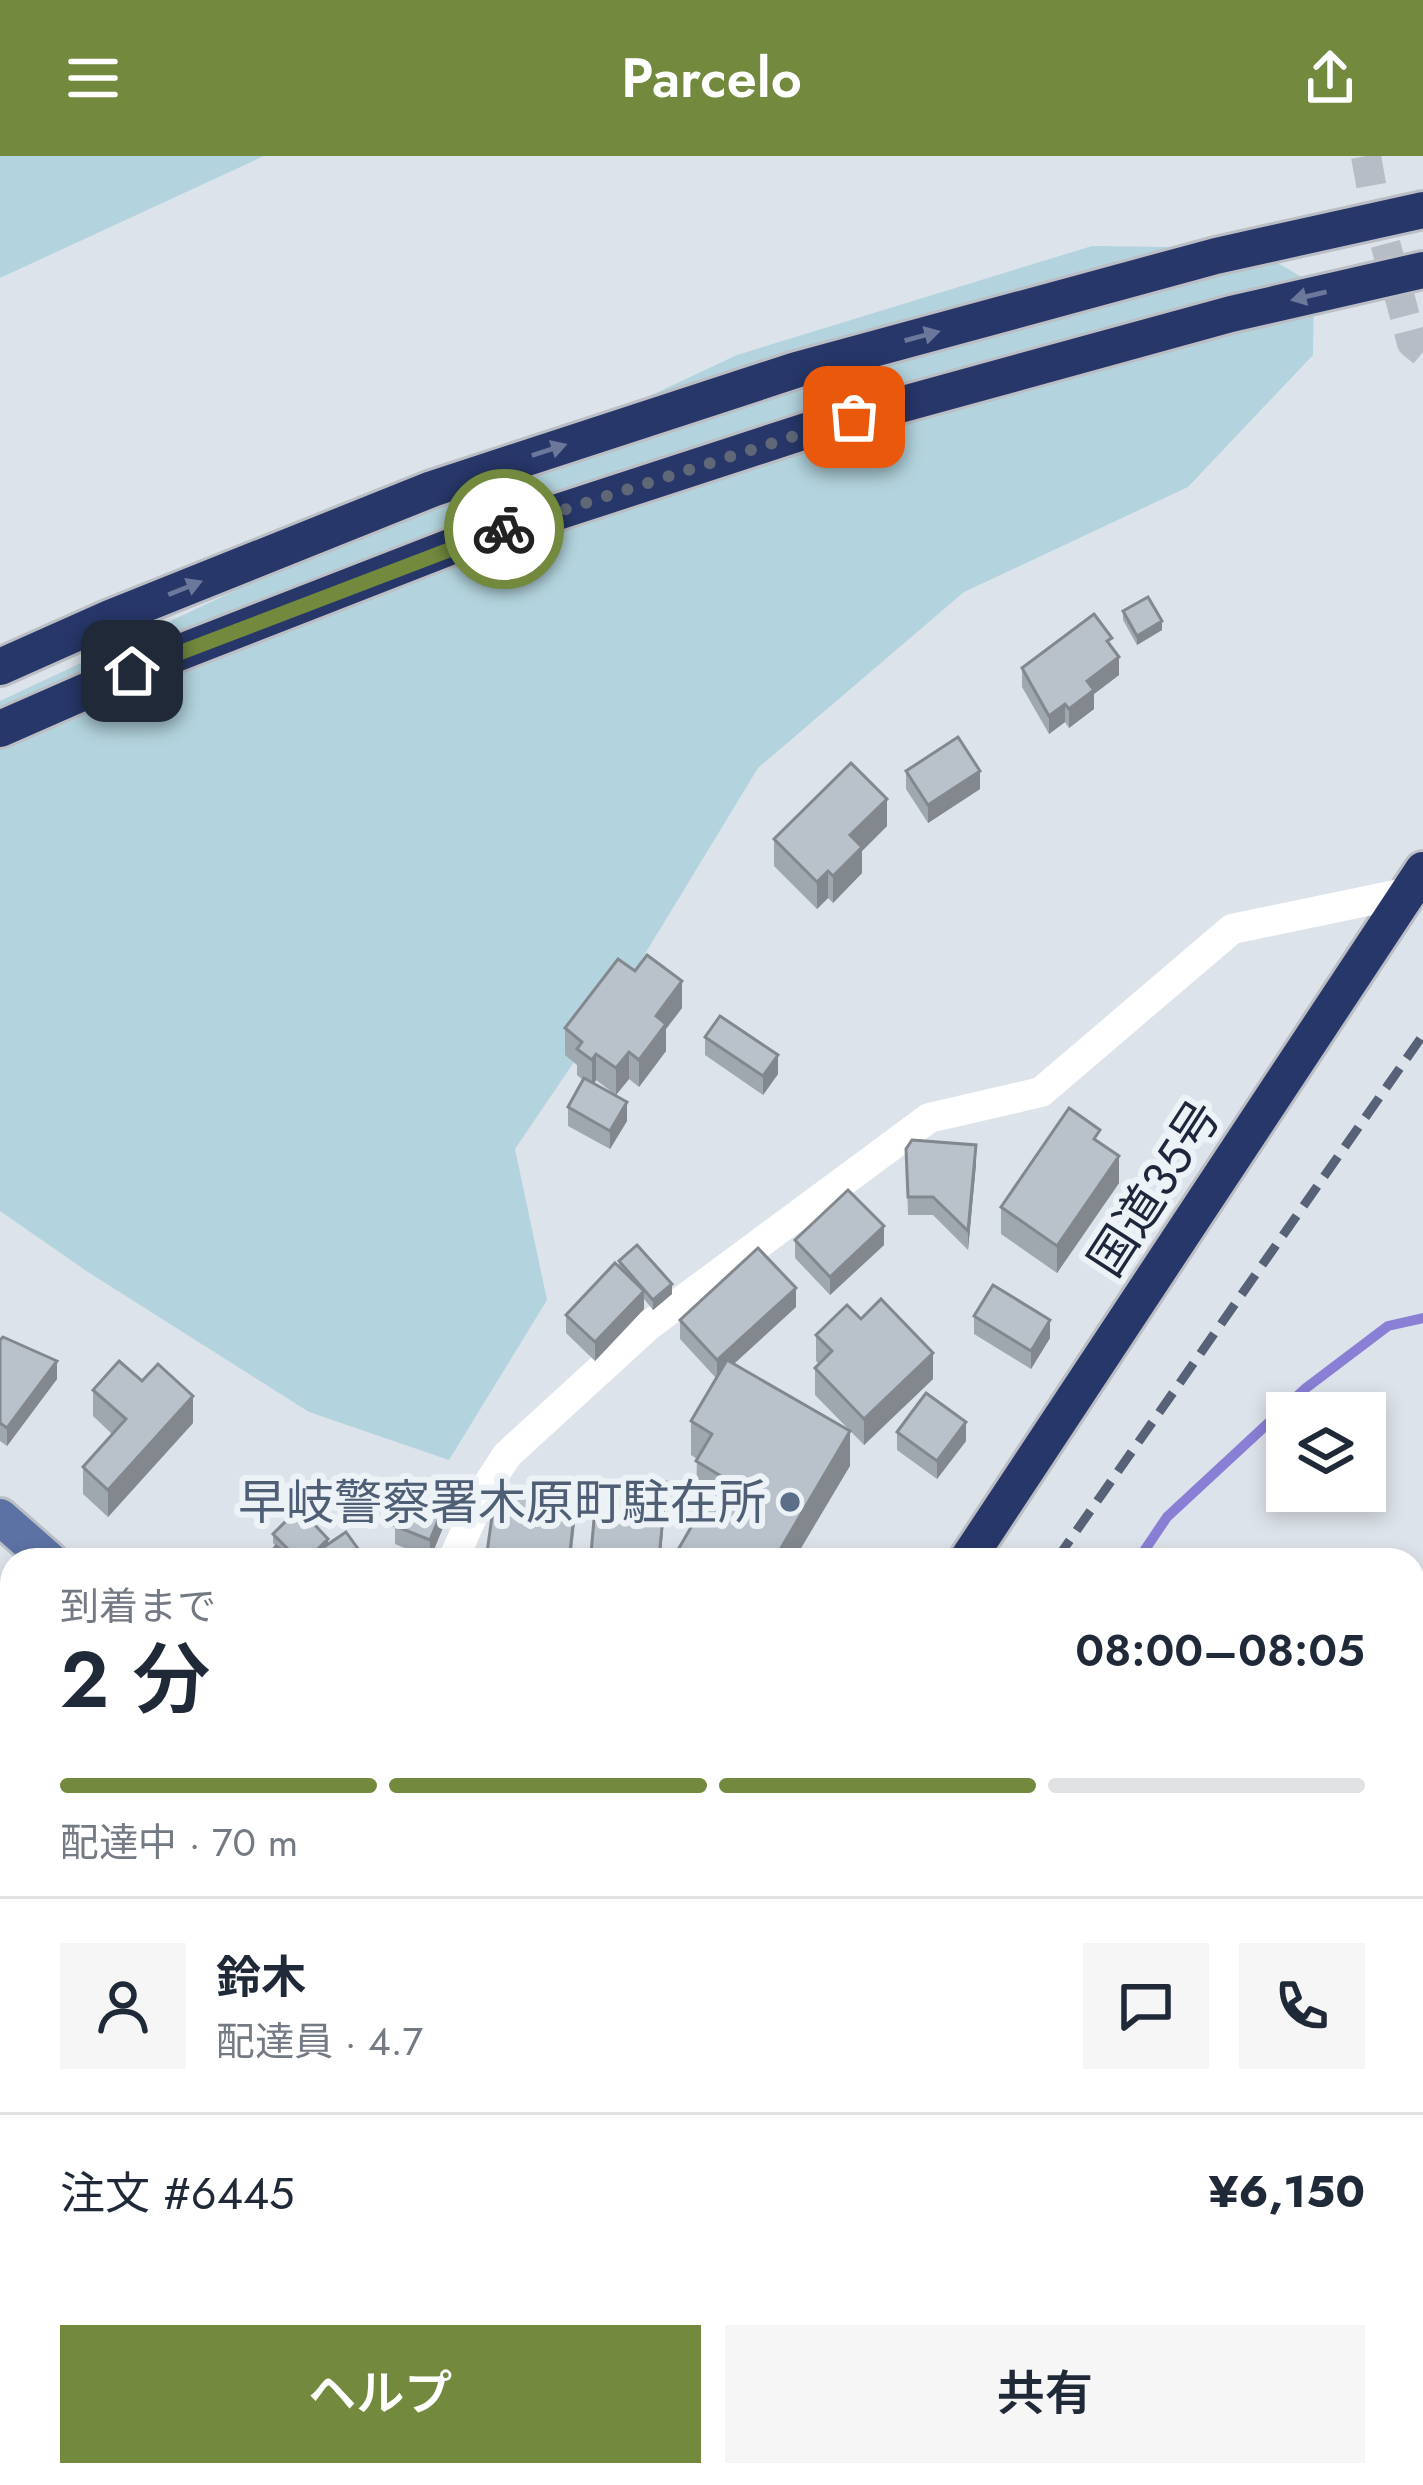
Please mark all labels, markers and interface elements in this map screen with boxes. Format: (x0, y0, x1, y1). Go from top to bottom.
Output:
text: Parcelo (621, 39, 802, 117)
icon: menu (60, 45, 126, 111)
icon: share (1297, 45, 1363, 111)
one-way arrow (1290, 287, 1327, 306)
one-way arrow (904, 325, 941, 344)
pin (803, 366, 905, 468)
icon: bag (821, 384, 887, 450)
one-way arrow (531, 440, 568, 459)
courier (444, 469, 564, 589)
icon: bike (471, 496, 537, 562)
one-way arrow (167, 578, 203, 597)
pin (81, 620, 183, 722)
icon: home (99, 638, 165, 704)
street label: 国道35号 (1072, 1087, 1237, 1290)
map controls (1266, 1392, 1386, 1512)
button: layers (1266, 1392, 1386, 1512)
place label: 早岐警察署木原町駐在所 (238, 1468, 766, 1537)
marker: 早岐警察署木原町駐在所 (777, 1489, 803, 1515)
text: 到着まで (60, 1578, 216, 1635)
text: 08:00–08:05 (1075, 1618, 1365, 1683)
text: 2 分 (60, 1624, 210, 1736)
text: 配達中 · 70 m (60, 1814, 298, 1871)
button: person (60, 1943, 186, 2069)
button: chat (1083, 1943, 1209, 2069)
button: phone (1239, 1943, 1365, 2069)
text: 鈴木 (216, 1945, 306, 2010)
text: 配達員 · 4.7 (216, 2013, 423, 2070)
text: ¥6,150 (1208, 2159, 1365, 2224)
text: 注文 #6445 (60, 2161, 295, 2226)
button: ヘルプ (60, 2325, 701, 2463)
button: 共有 (725, 2325, 1365, 2463)

